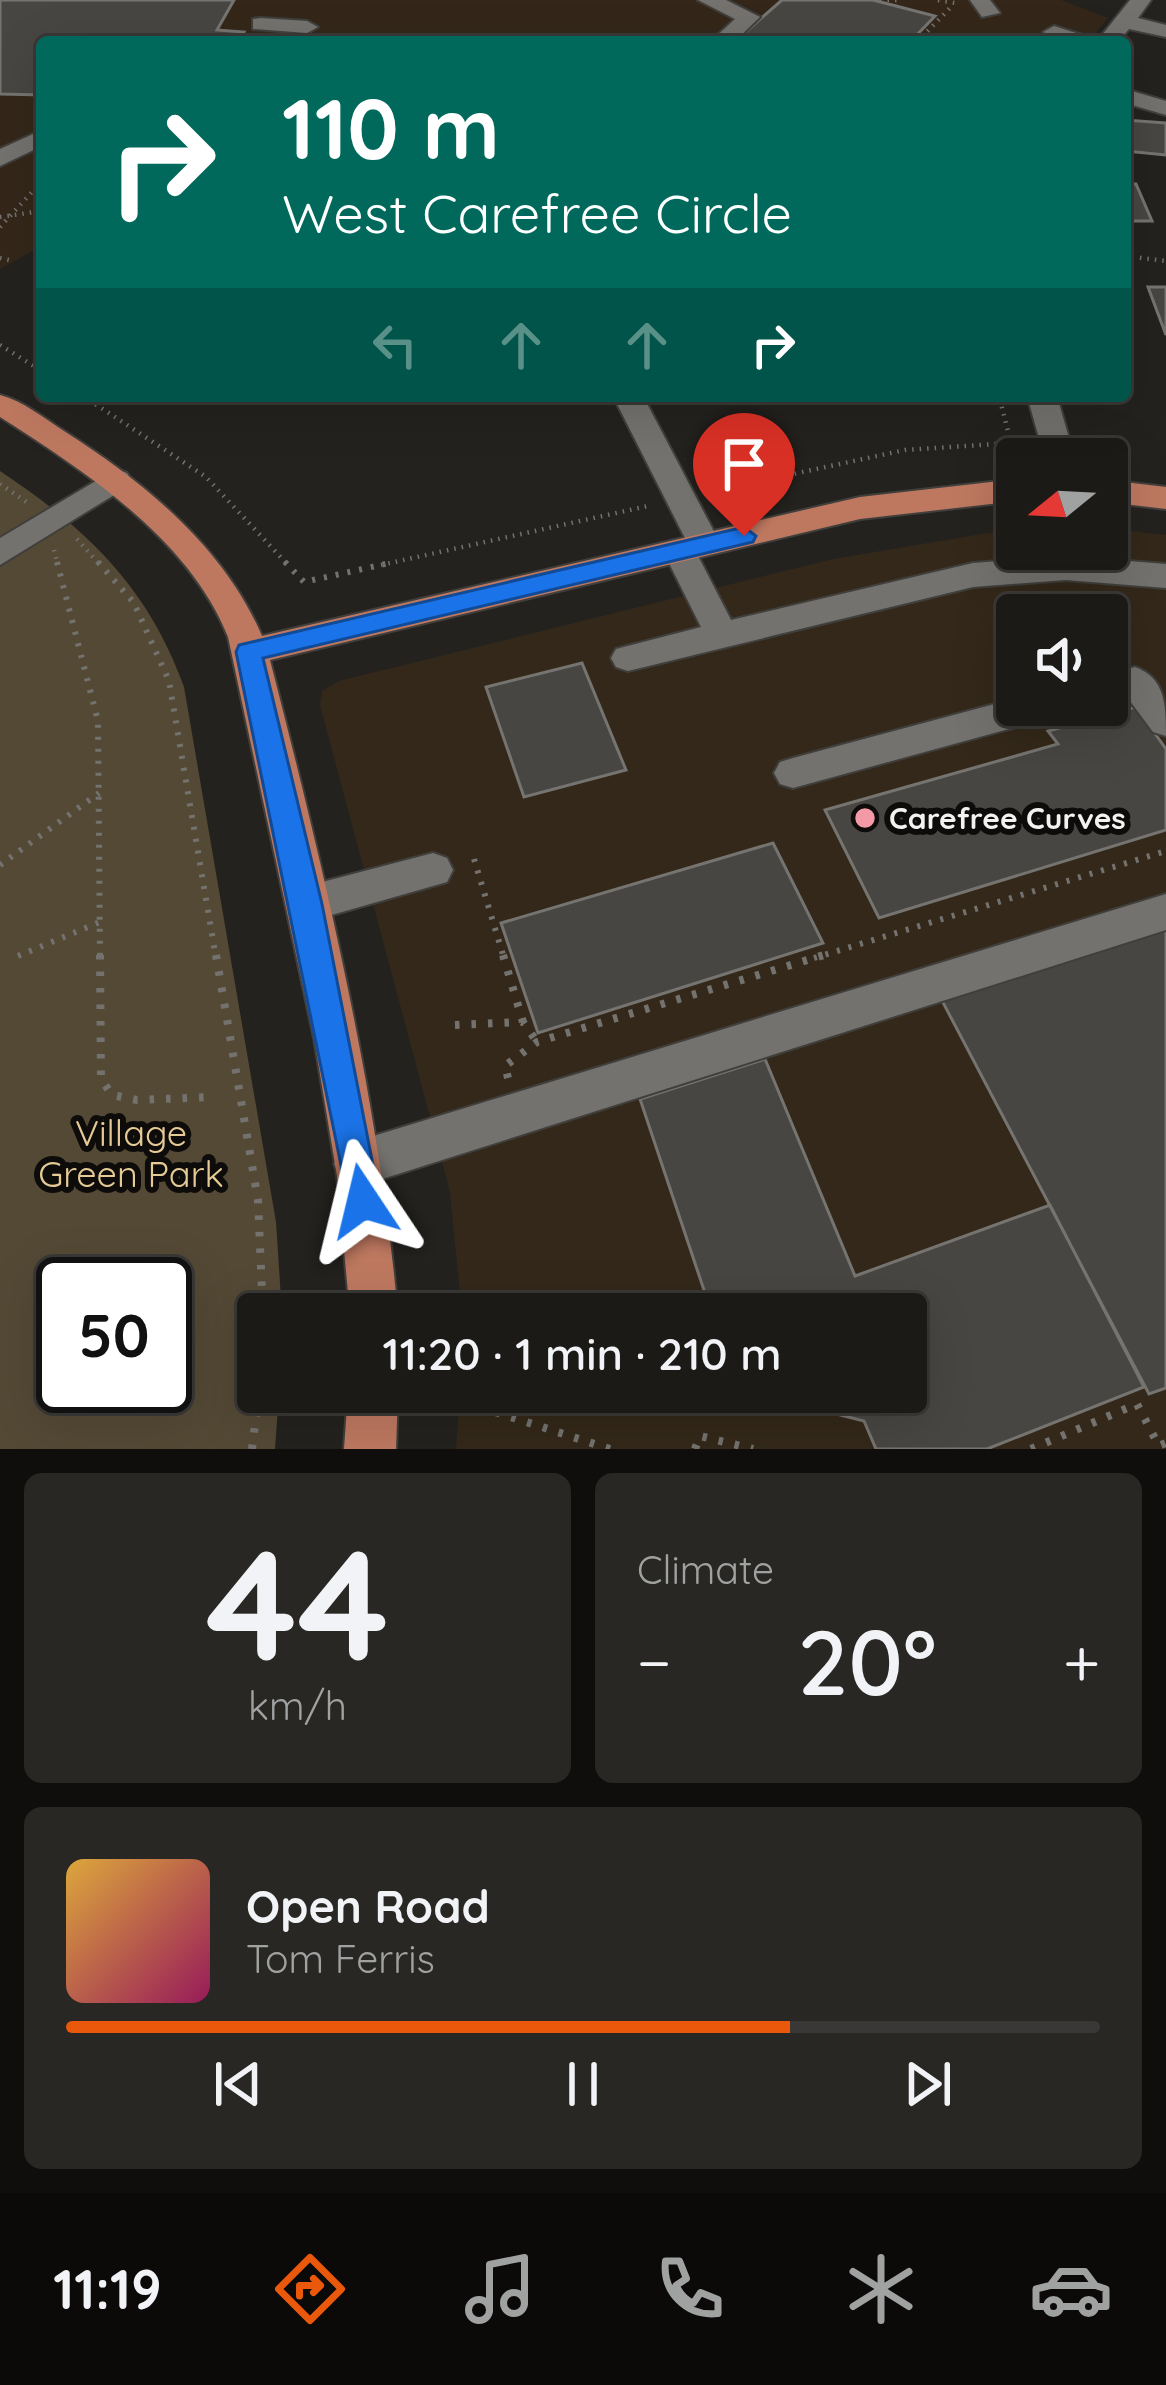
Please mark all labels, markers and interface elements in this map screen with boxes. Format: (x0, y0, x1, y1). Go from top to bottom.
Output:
text: 110 m (282, 75, 500, 180)
icon: right (84, 84, 240, 240)
text: West Carefree Circle (282, 179, 792, 247)
icon: left (362, 312, 428, 378)
icon: ahead (488, 312, 554, 378)
icon: ahead (614, 312, 680, 378)
icon: right (740, 312, 806, 378)
pin (693, 413, 795, 536)
icon: arrive (711, 431, 777, 497)
north arrow (996, 438, 1128, 570)
map controls (996, 438, 1128, 726)
button: sound (996, 594, 1128, 726)
place label: Carefree Curves (889, 799, 1126, 837)
marker: Carefree Curves (852, 805, 878, 831)
park label: Village Green Park (38, 1110, 224, 1196)
position arrow (300, 1138, 426, 1264)
speed limit sign: 50 (36, 1257, 192, 1413)
text: 11:20 · 1 min · 210 m (382, 1325, 782, 1381)
text: 44 (206, 1505, 389, 1700)
text: Climate (637, 1545, 774, 1594)
text: 20° (798, 1605, 937, 1718)
text: − (637, 1620, 671, 1703)
text: + (1063, 1620, 1100, 1703)
text: km/h (248, 1681, 347, 1730)
text: Open Road (246, 1878, 490, 1934)
text: Tom Ferris (246, 1934, 435, 1983)
icon: previous (205, 2051, 271, 2117)
icon: pause (550, 2051, 616, 2117)
icon: next (895, 2051, 961, 2117)
icon: directions (268, 2247, 352, 2331)
icon: music (458, 2247, 542, 2331)
icon: phone (648, 2247, 732, 2331)
icon: climate (839, 2247, 923, 2331)
icon: car (1029, 2247, 1113, 2331)
text: 11:19 (53, 2255, 162, 2323)

